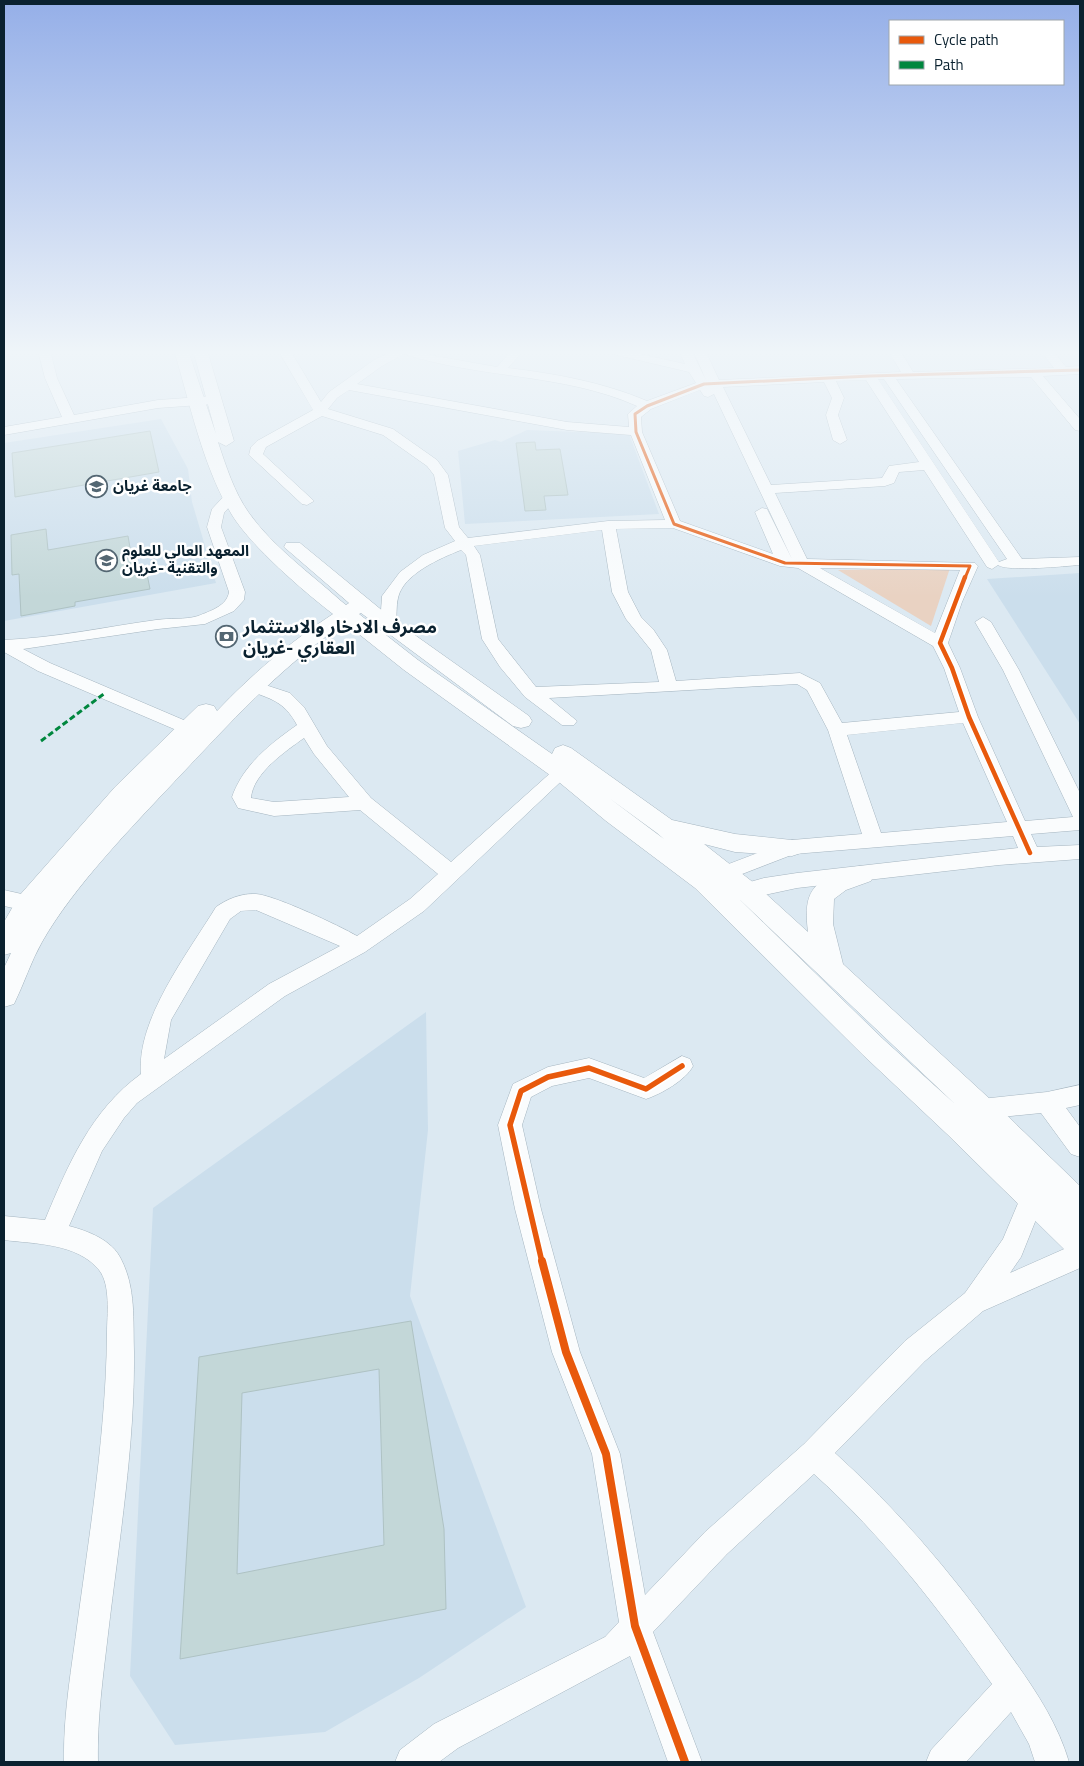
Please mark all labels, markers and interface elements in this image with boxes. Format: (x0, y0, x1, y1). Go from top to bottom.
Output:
legend (889, 20, 1064, 85)
text: Cycle path (934, 28, 999, 51)
text: Path (934, 53, 964, 76)
school or university icon: جامعة غريان (85, 474, 109, 498)
place label: جامعة غريان (113, 474, 192, 497)
place label: المعهد العالي للعلوم والتقنية -غريان (122, 539, 249, 579)
school or university icon: المعهد العالي للعلوم والتقنية -غريان (94, 548, 118, 572)
place label: مصرف الادخار والاستثمار العقاري -غريان (242, 613, 437, 662)
bank icon: مصرف الادخار والاستثمار العقاري -غريان (215, 625, 239, 649)

